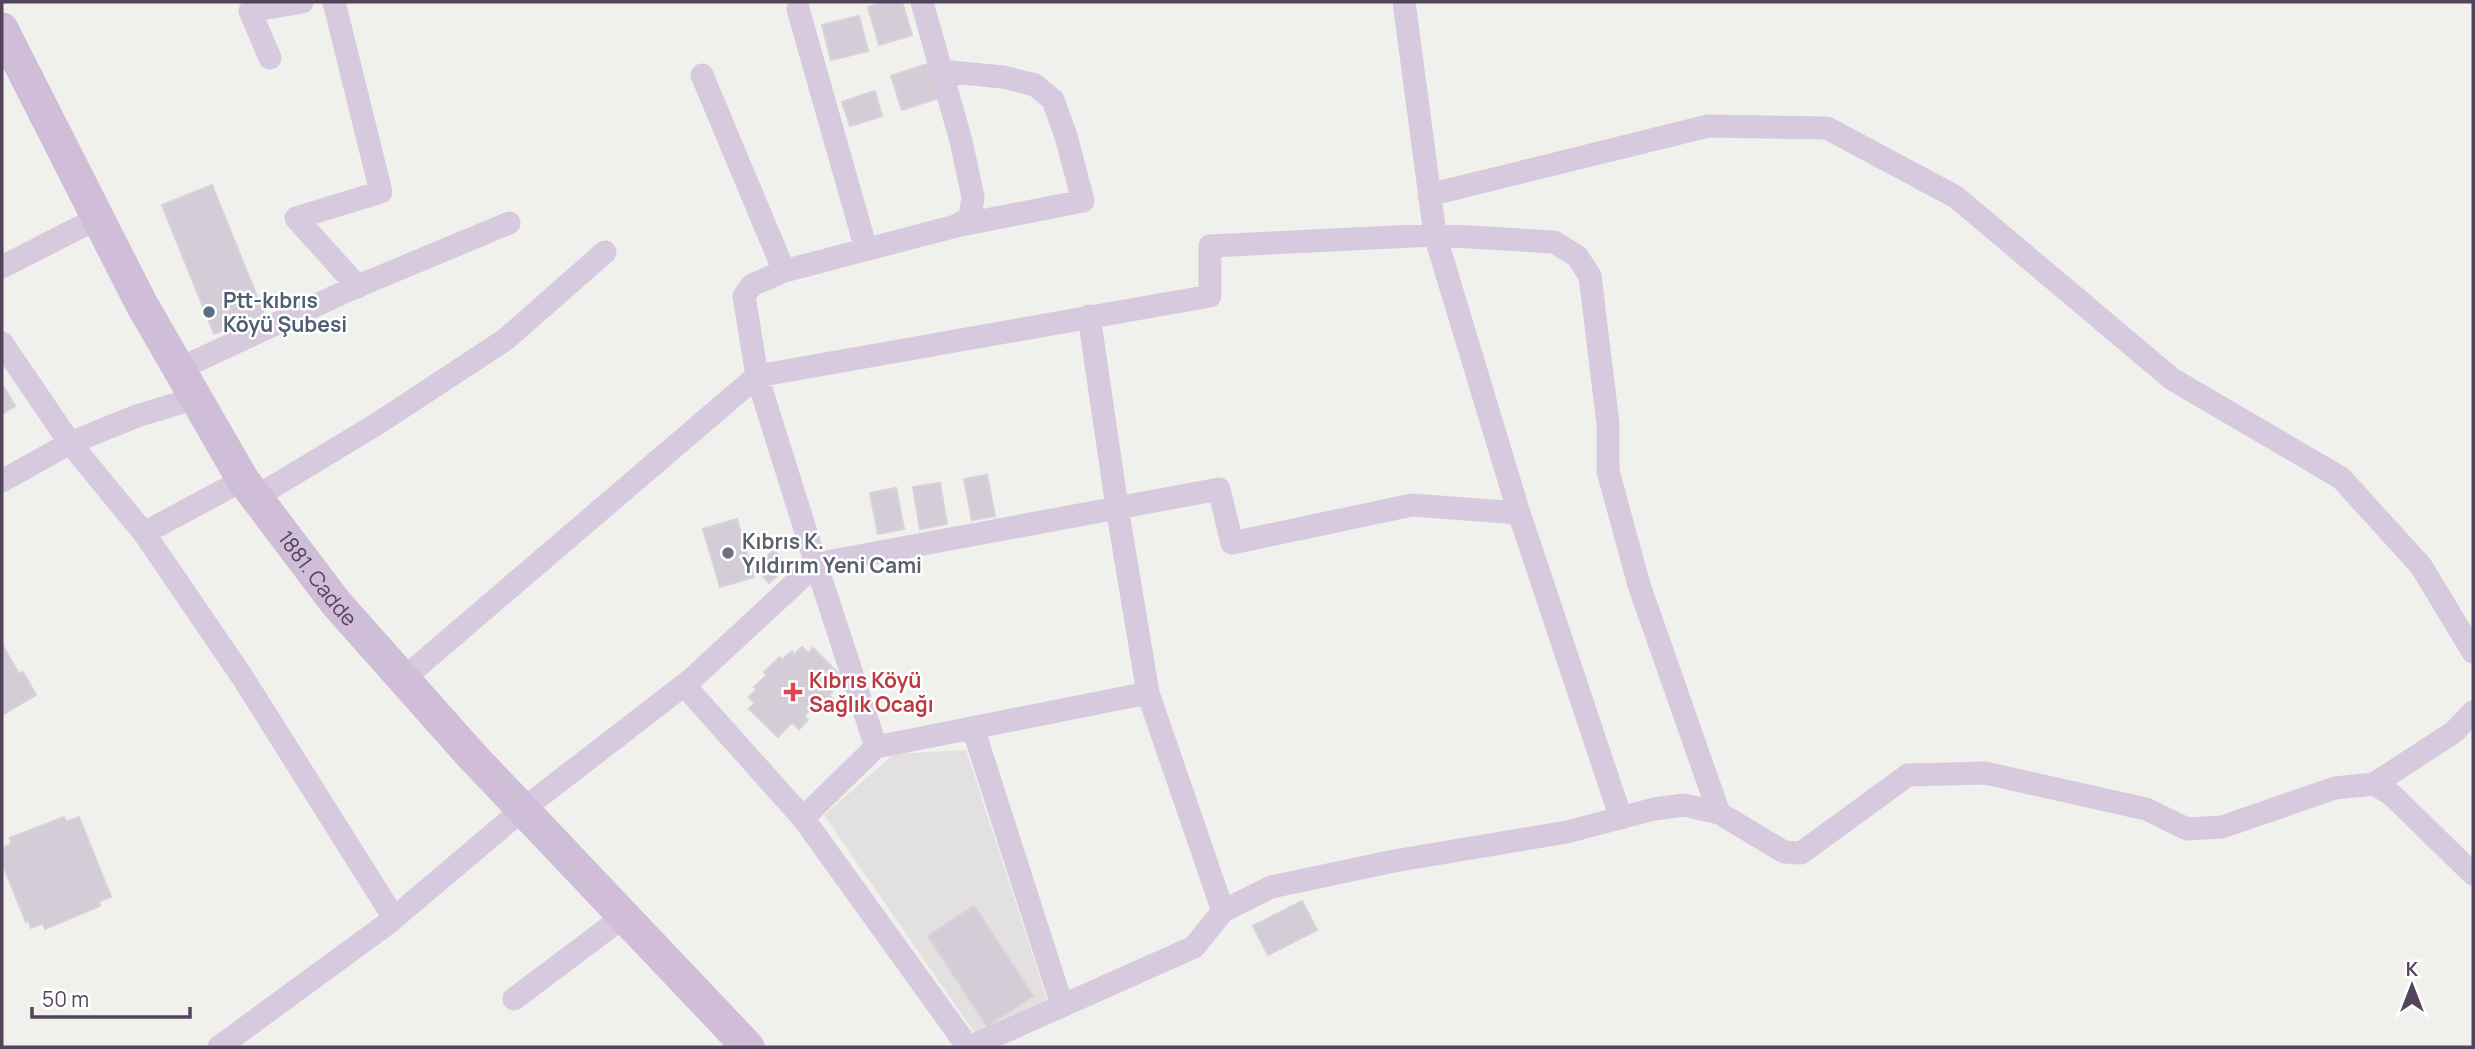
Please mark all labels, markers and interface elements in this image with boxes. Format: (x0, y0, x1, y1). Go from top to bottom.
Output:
place label: Ptt-kıbrıs Köyü Şubesi (223, 286, 347, 338)
marker: Ptt-kıbrıs Köyü Şubesi (201, 304, 217, 320)
street label: 1881. Cadde (272, 525, 364, 632)
place label: Kıbrıs K. Yıldırım Yeni Cami (742, 527, 922, 579)
marker: Kıbrıs K. Yıldırım Yeni Cami (720, 545, 736, 561)
place label: Kıbrıs Köyü Sağlık Ocağı (809, 666, 934, 718)
marker: Kıbrıs Köyü Sağlık Ocağı (783, 682, 803, 702)
north arrow (2377, 951, 2447, 1021)
text: K (2406, 956, 2419, 982)
scale bar (32, 976, 189, 1020)
text: 50 m (42, 985, 89, 1013)

